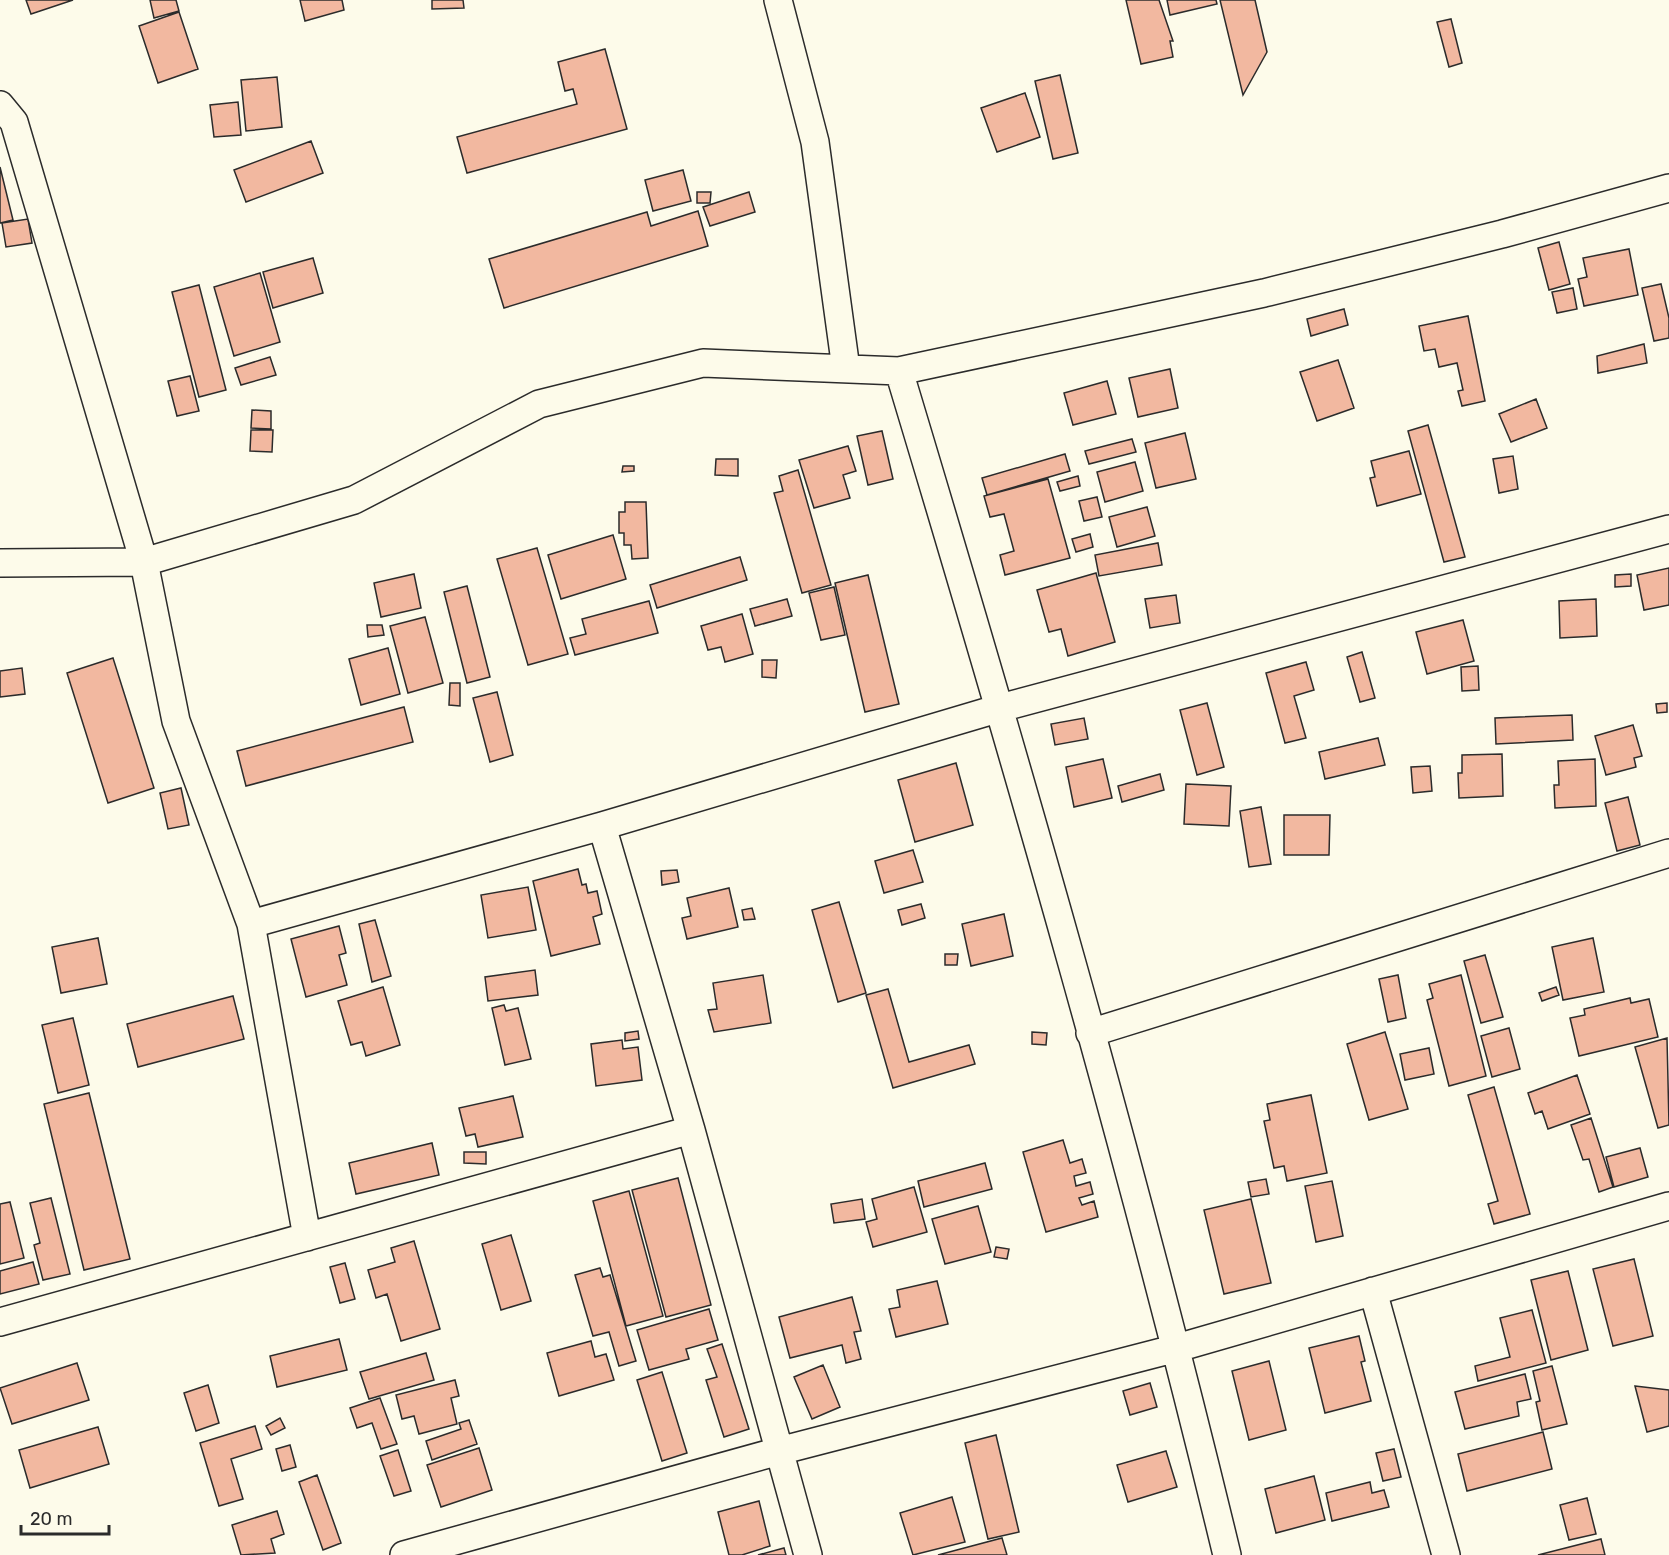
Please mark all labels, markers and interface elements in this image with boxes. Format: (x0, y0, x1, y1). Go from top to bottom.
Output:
scale bar (21, 1498, 110, 1536)
text: 20 m (30, 1508, 72, 1530)

